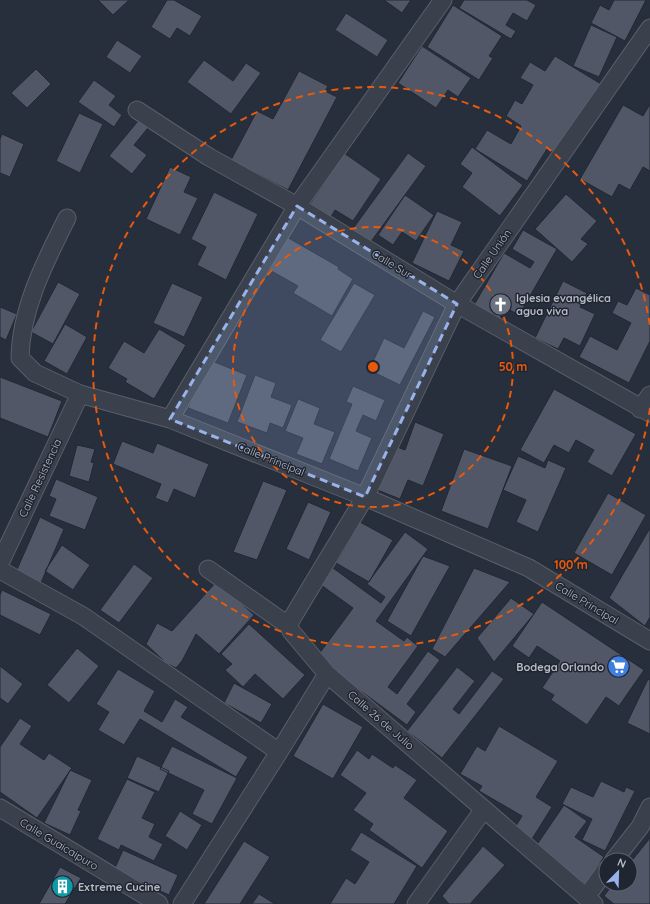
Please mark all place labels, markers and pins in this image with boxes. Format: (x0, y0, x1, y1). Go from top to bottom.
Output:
church icon: Iglesia evangélica agua viva (488, 291, 514, 317)
place label: Iglesia evangélica agua viva (516, 291, 611, 318)
centre of rings (366, 360, 380, 374)
supermarket icon: Bodega Orlando (606, 654, 632, 680)
place label: Bodega Orlando (516, 660, 604, 674)
building icon: Extreme Cucine (49, 874, 75, 900)
place label: Extreme Cucine (78, 880, 161, 894)

